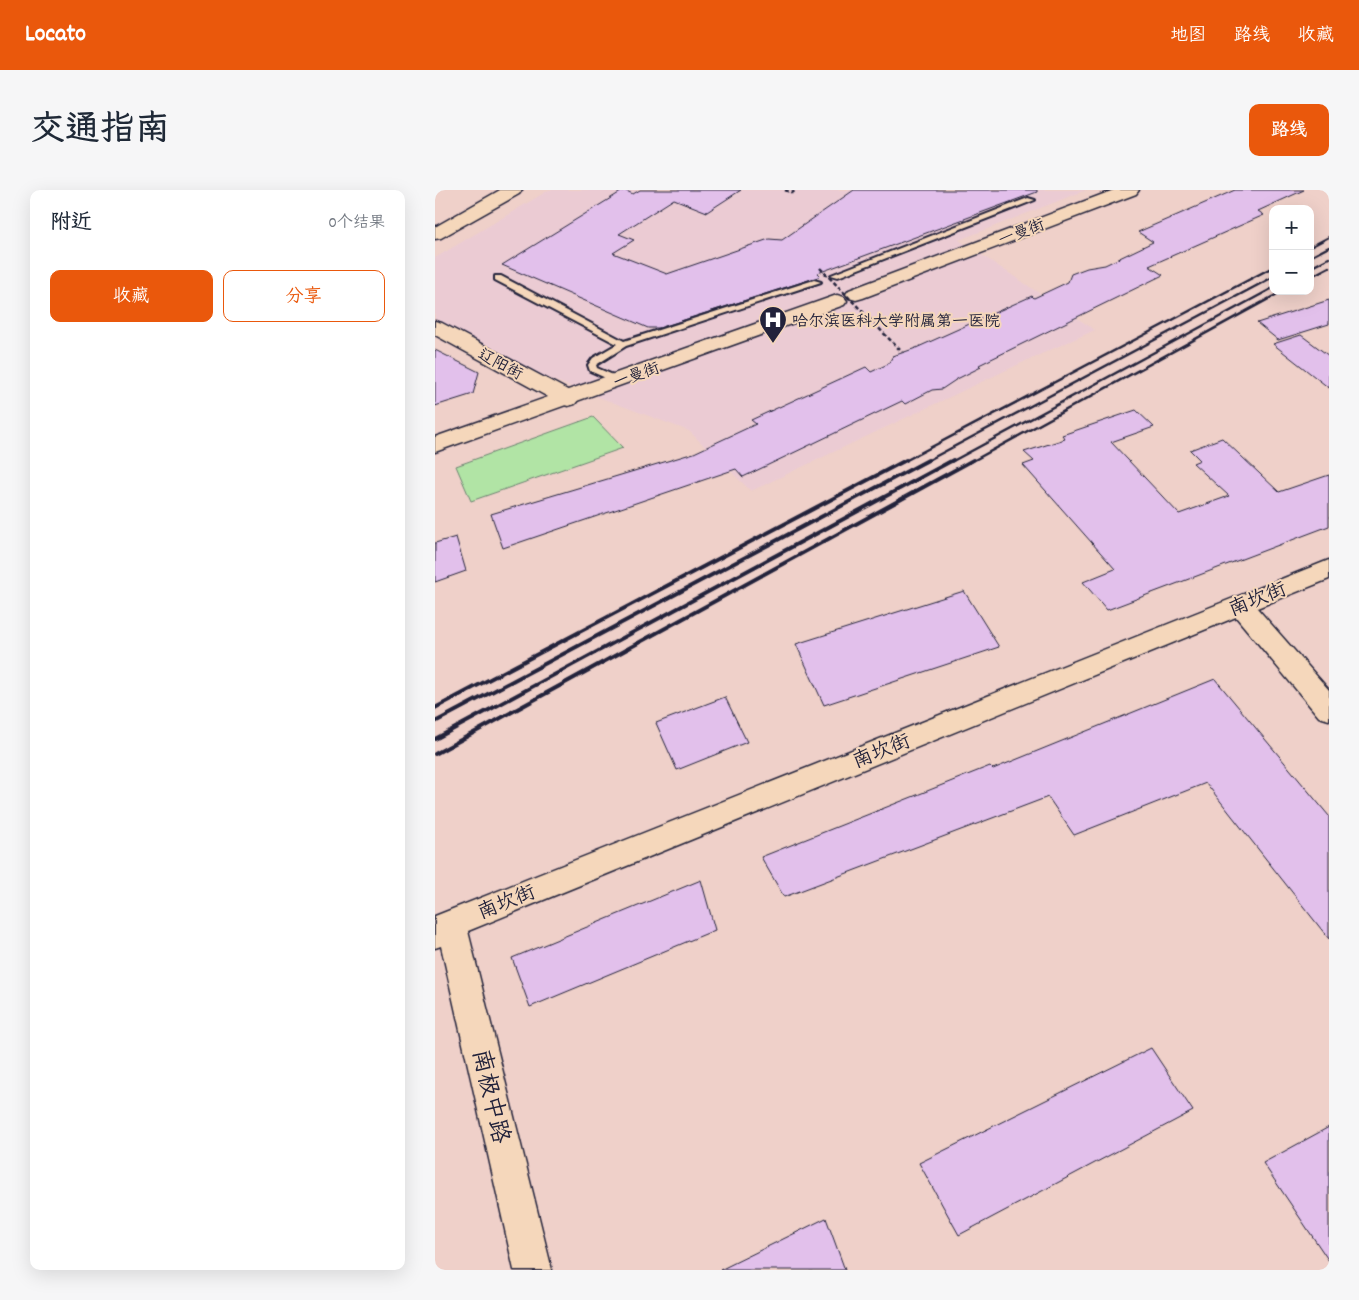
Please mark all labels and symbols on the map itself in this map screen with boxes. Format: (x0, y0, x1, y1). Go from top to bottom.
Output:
street label: 一曼街 (995, 214, 1048, 253)
hospital icon: 哈尔滨医科大学附属第一医院 (758, 305, 788, 344)
place label: 哈尔滨医科大学附属第一医院 (792, 311, 1000, 334)
street label: 辽阳街 (473, 344, 526, 387)
street label: 一曼街 (610, 357, 663, 395)
street label: 南坎街 (1225, 577, 1291, 625)
street label: 南坎街 (849, 729, 915, 777)
street label: 南坎街 (474, 880, 540, 928)
street label: 南极中路 (462, 1046, 516, 1147)

